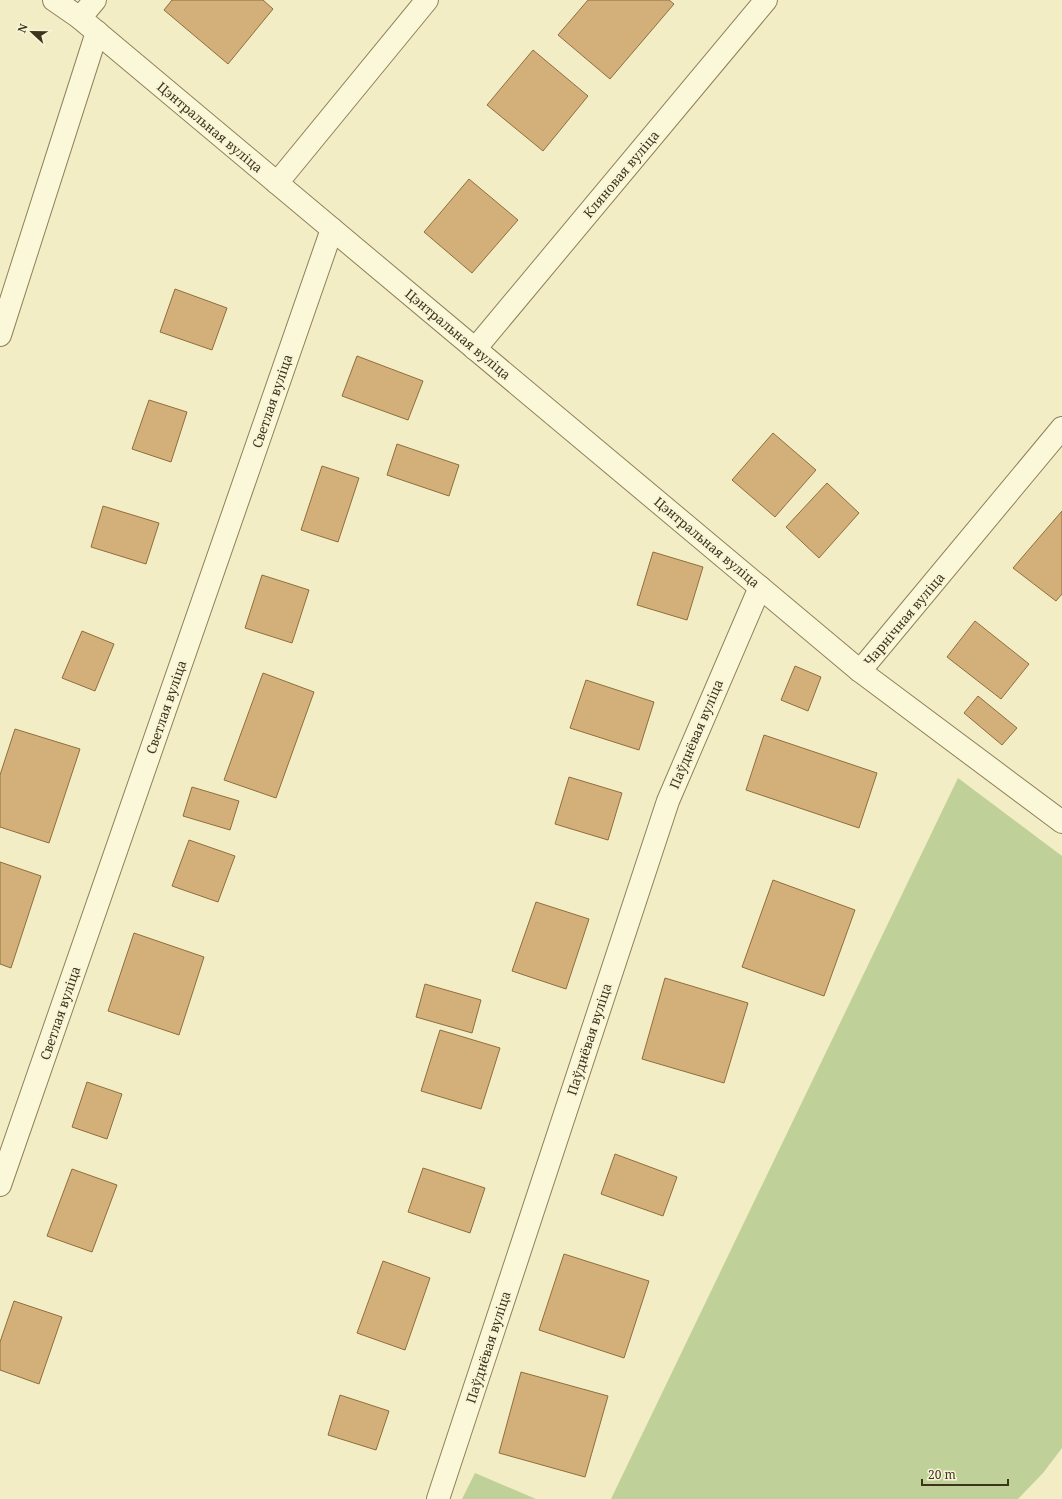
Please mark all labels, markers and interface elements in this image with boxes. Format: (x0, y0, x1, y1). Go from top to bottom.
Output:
north arrow (12, 12, 52, 52)
text: N (14, 21, 31, 35)
street label: Цэнтральная вуліца (153, 77, 267, 177)
street label: Кляновая вуліца (579, 126, 663, 222)
street label: Цэнтральная вуліца (401, 284, 515, 384)
street label: Светлая вуліца (248, 352, 296, 450)
street label: Цэнтральная вуліца (650, 492, 764, 592)
street label: Чарнічная вуліца (860, 568, 948, 670)
street label: Светлая вуліца (142, 658, 190, 756)
street label: Паўднёвая вуліца (665, 677, 727, 791)
street label: Светлая вуліца (36, 964, 84, 1062)
street label: Паўднёвая вуліца (562, 981, 616, 1097)
street label: Паўднёвая вуліца (461, 1289, 515, 1405)
scale bar (922, 1461, 1008, 1487)
text: 20 m (928, 1466, 956, 1483)

